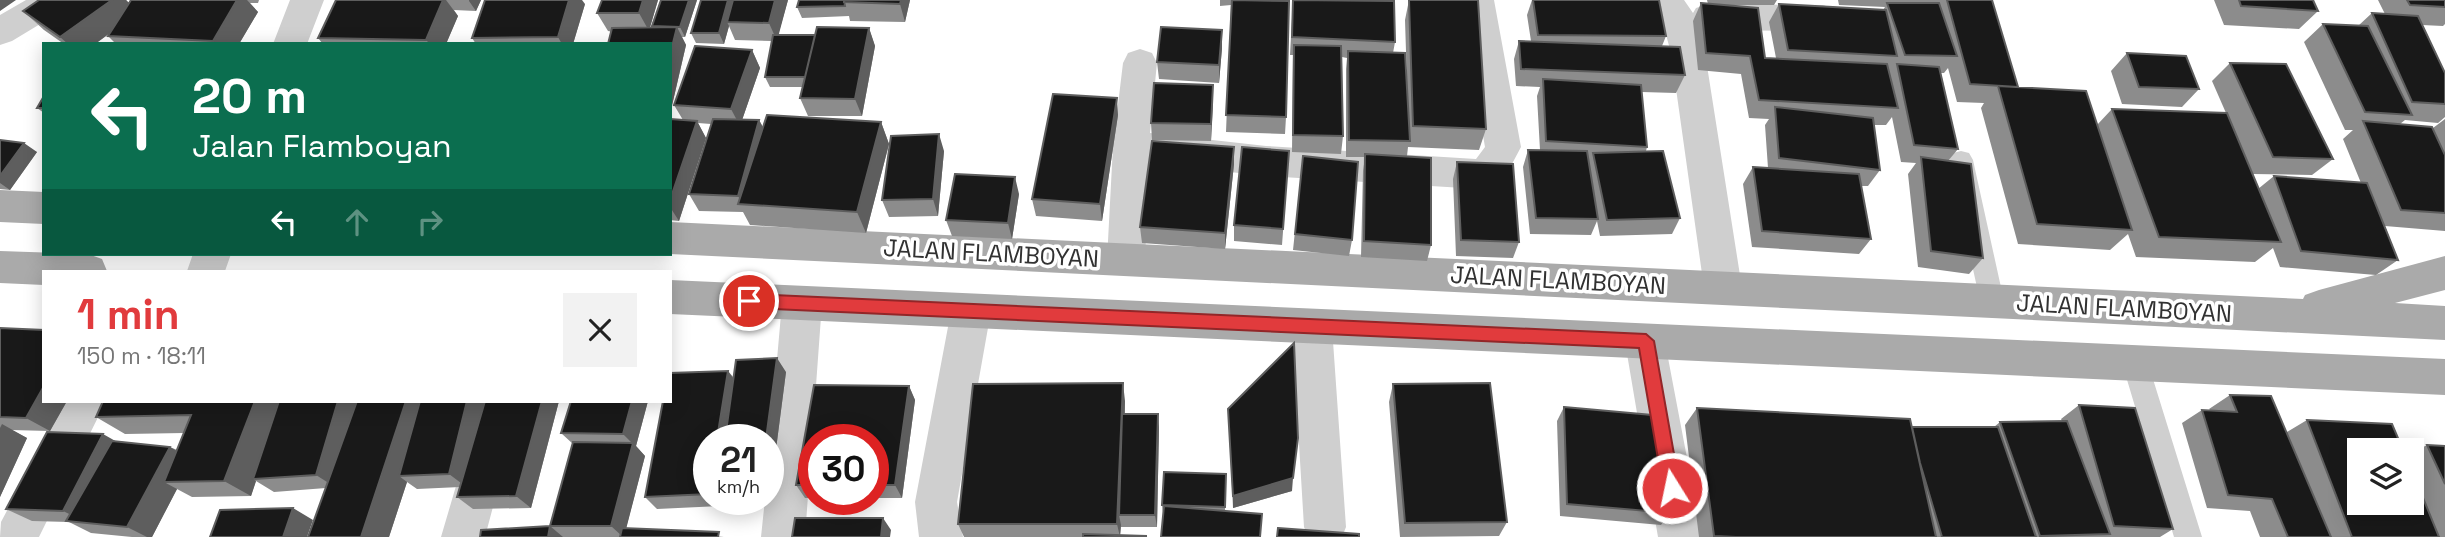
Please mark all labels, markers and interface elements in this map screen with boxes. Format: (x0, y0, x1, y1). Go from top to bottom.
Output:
text: 20 m (192, 65, 307, 127)
icon: left (77, 70, 168, 161)
text: Jalan Flamboyan (192, 126, 452, 166)
icon: left (265, 203, 303, 241)
icon: ahead (338, 203, 376, 241)
icon: right (411, 203, 449, 241)
street label: JALAN FLAMBOYAN (882, 232, 1100, 274)
street label: JALAN FLAMBOYAN (1449, 259, 1667, 301)
pin (719, 271, 779, 331)
icon: arrive (730, 282, 768, 320)
street label: JALAN FLAMBOYAN (2015, 287, 2233, 329)
text: 1 min (77, 288, 180, 341)
button: close (563, 293, 637, 367)
text: 150 m · 18:11 (77, 341, 206, 371)
speed limit sign: 30 (798, 424, 889, 515)
text: 21 (720, 438, 757, 482)
map controls (2347, 438, 2424, 515)
button: layers (2347, 438, 2424, 515)
position arrow (1635, 451, 1709, 525)
text: km/h (717, 475, 760, 498)

